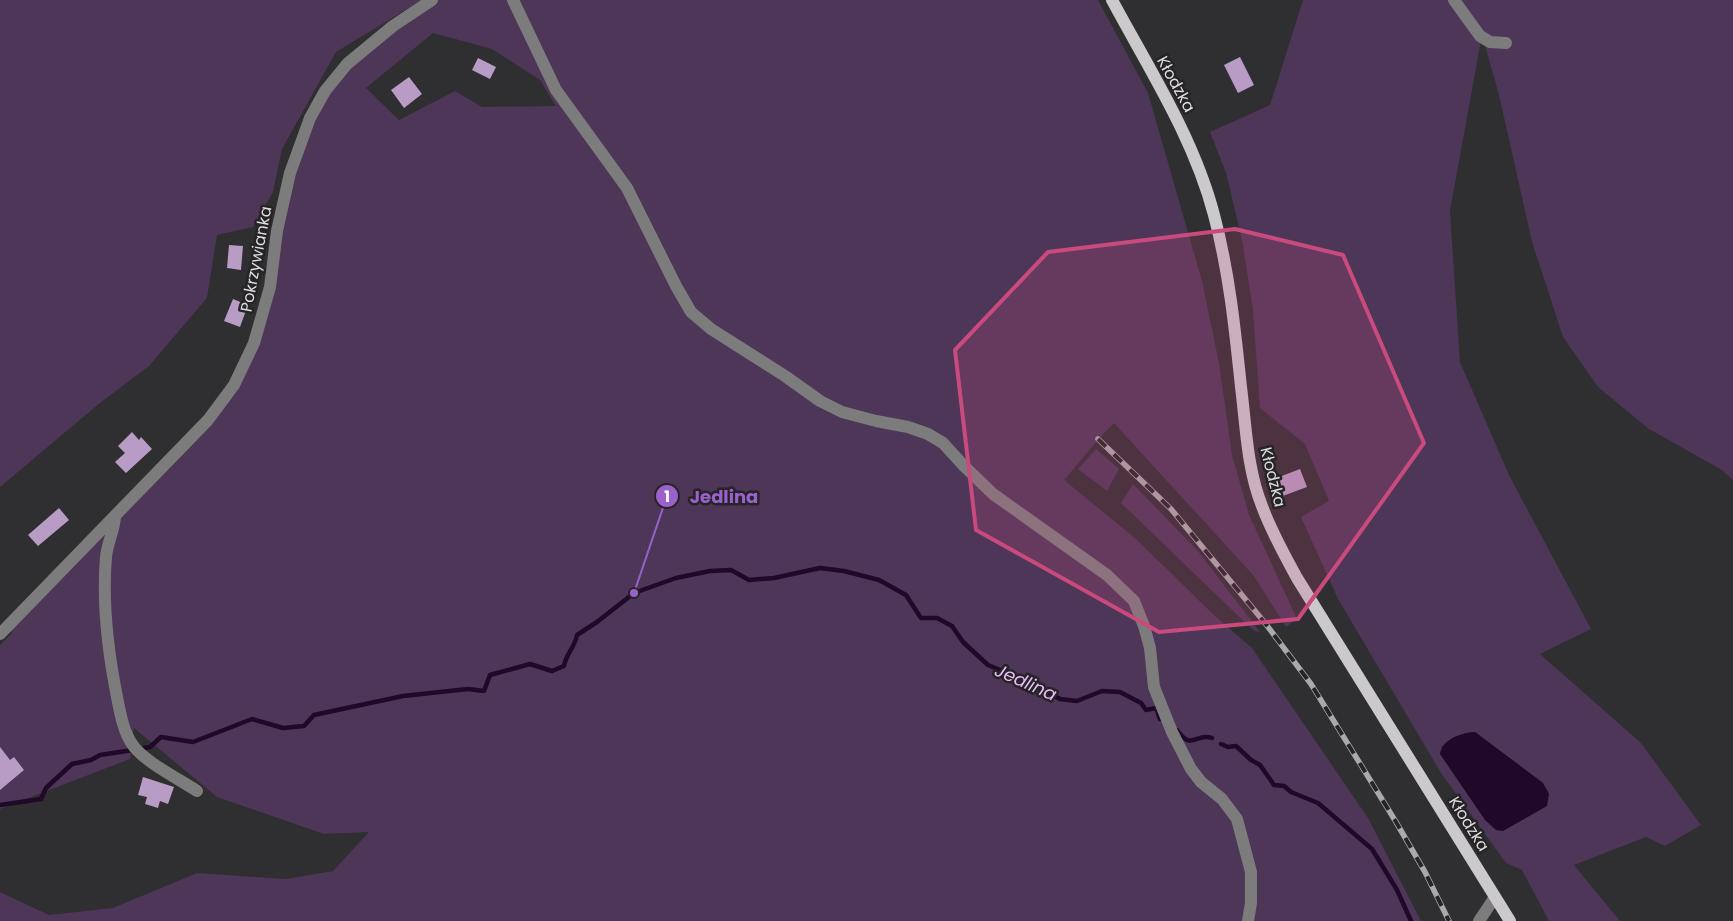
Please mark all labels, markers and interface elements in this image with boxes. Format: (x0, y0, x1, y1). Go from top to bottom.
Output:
street label: Kłodzka (1151, 52, 1201, 116)
street label: Pokrzywianka (234, 204, 278, 314)
street label: Kłodzka (1254, 445, 1292, 509)
callout: Jedlina (655, 480, 768, 513)
text: Jedlina (690, 484, 758, 509)
text: 1 (664, 486, 670, 507)
water label: Jedlina (991, 657, 1061, 707)
street label: Kłodzka (1443, 792, 1495, 856)

